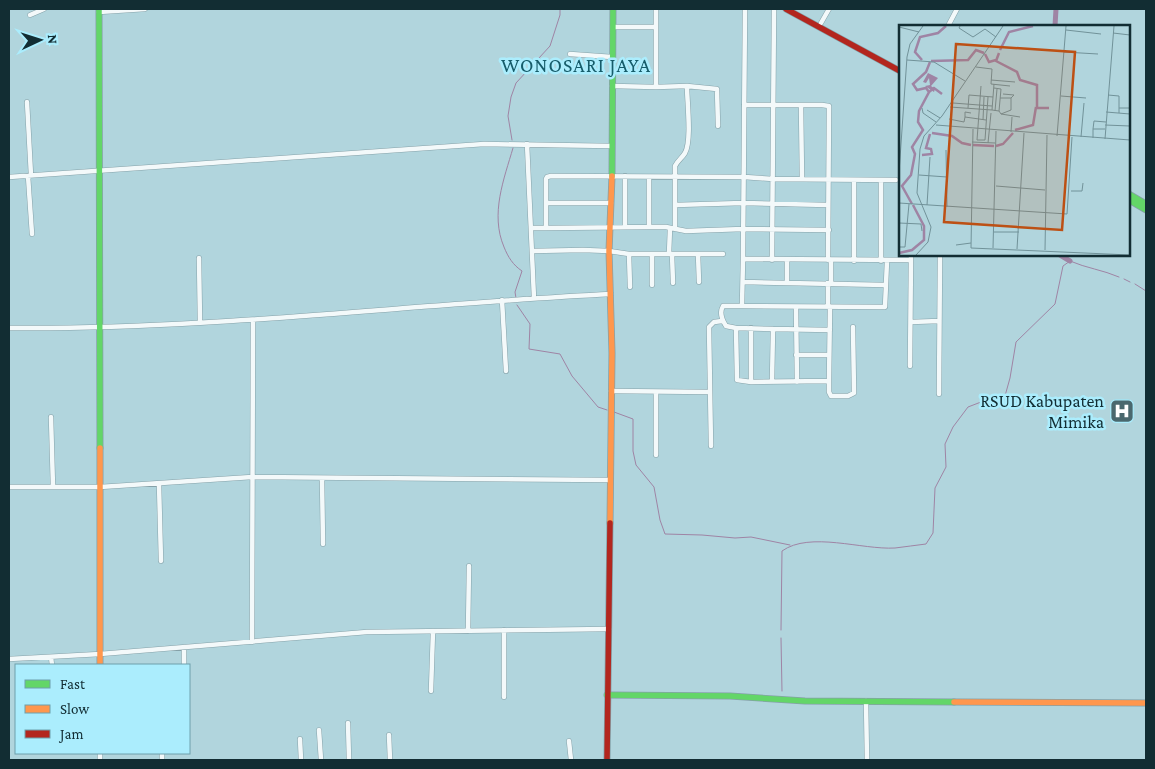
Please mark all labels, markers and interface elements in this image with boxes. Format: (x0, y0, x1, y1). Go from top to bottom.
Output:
north arrow (15, 15, 65, 65)
inset map (899, 25, 1130, 256)
text: N (45, 34, 61, 45)
district label: WONOSARI JAYA (501, 54, 651, 77)
place label: RSUD Kabupaten Mimika (980, 391, 1104, 432)
hospital icon: RSUD Kabupaten Mimika (1109, 398, 1135, 424)
legend (15, 664, 190, 754)
text: Fast (60, 676, 86, 692)
text: Slow (60, 701, 90, 717)
text: Jam (58, 726, 83, 743)

